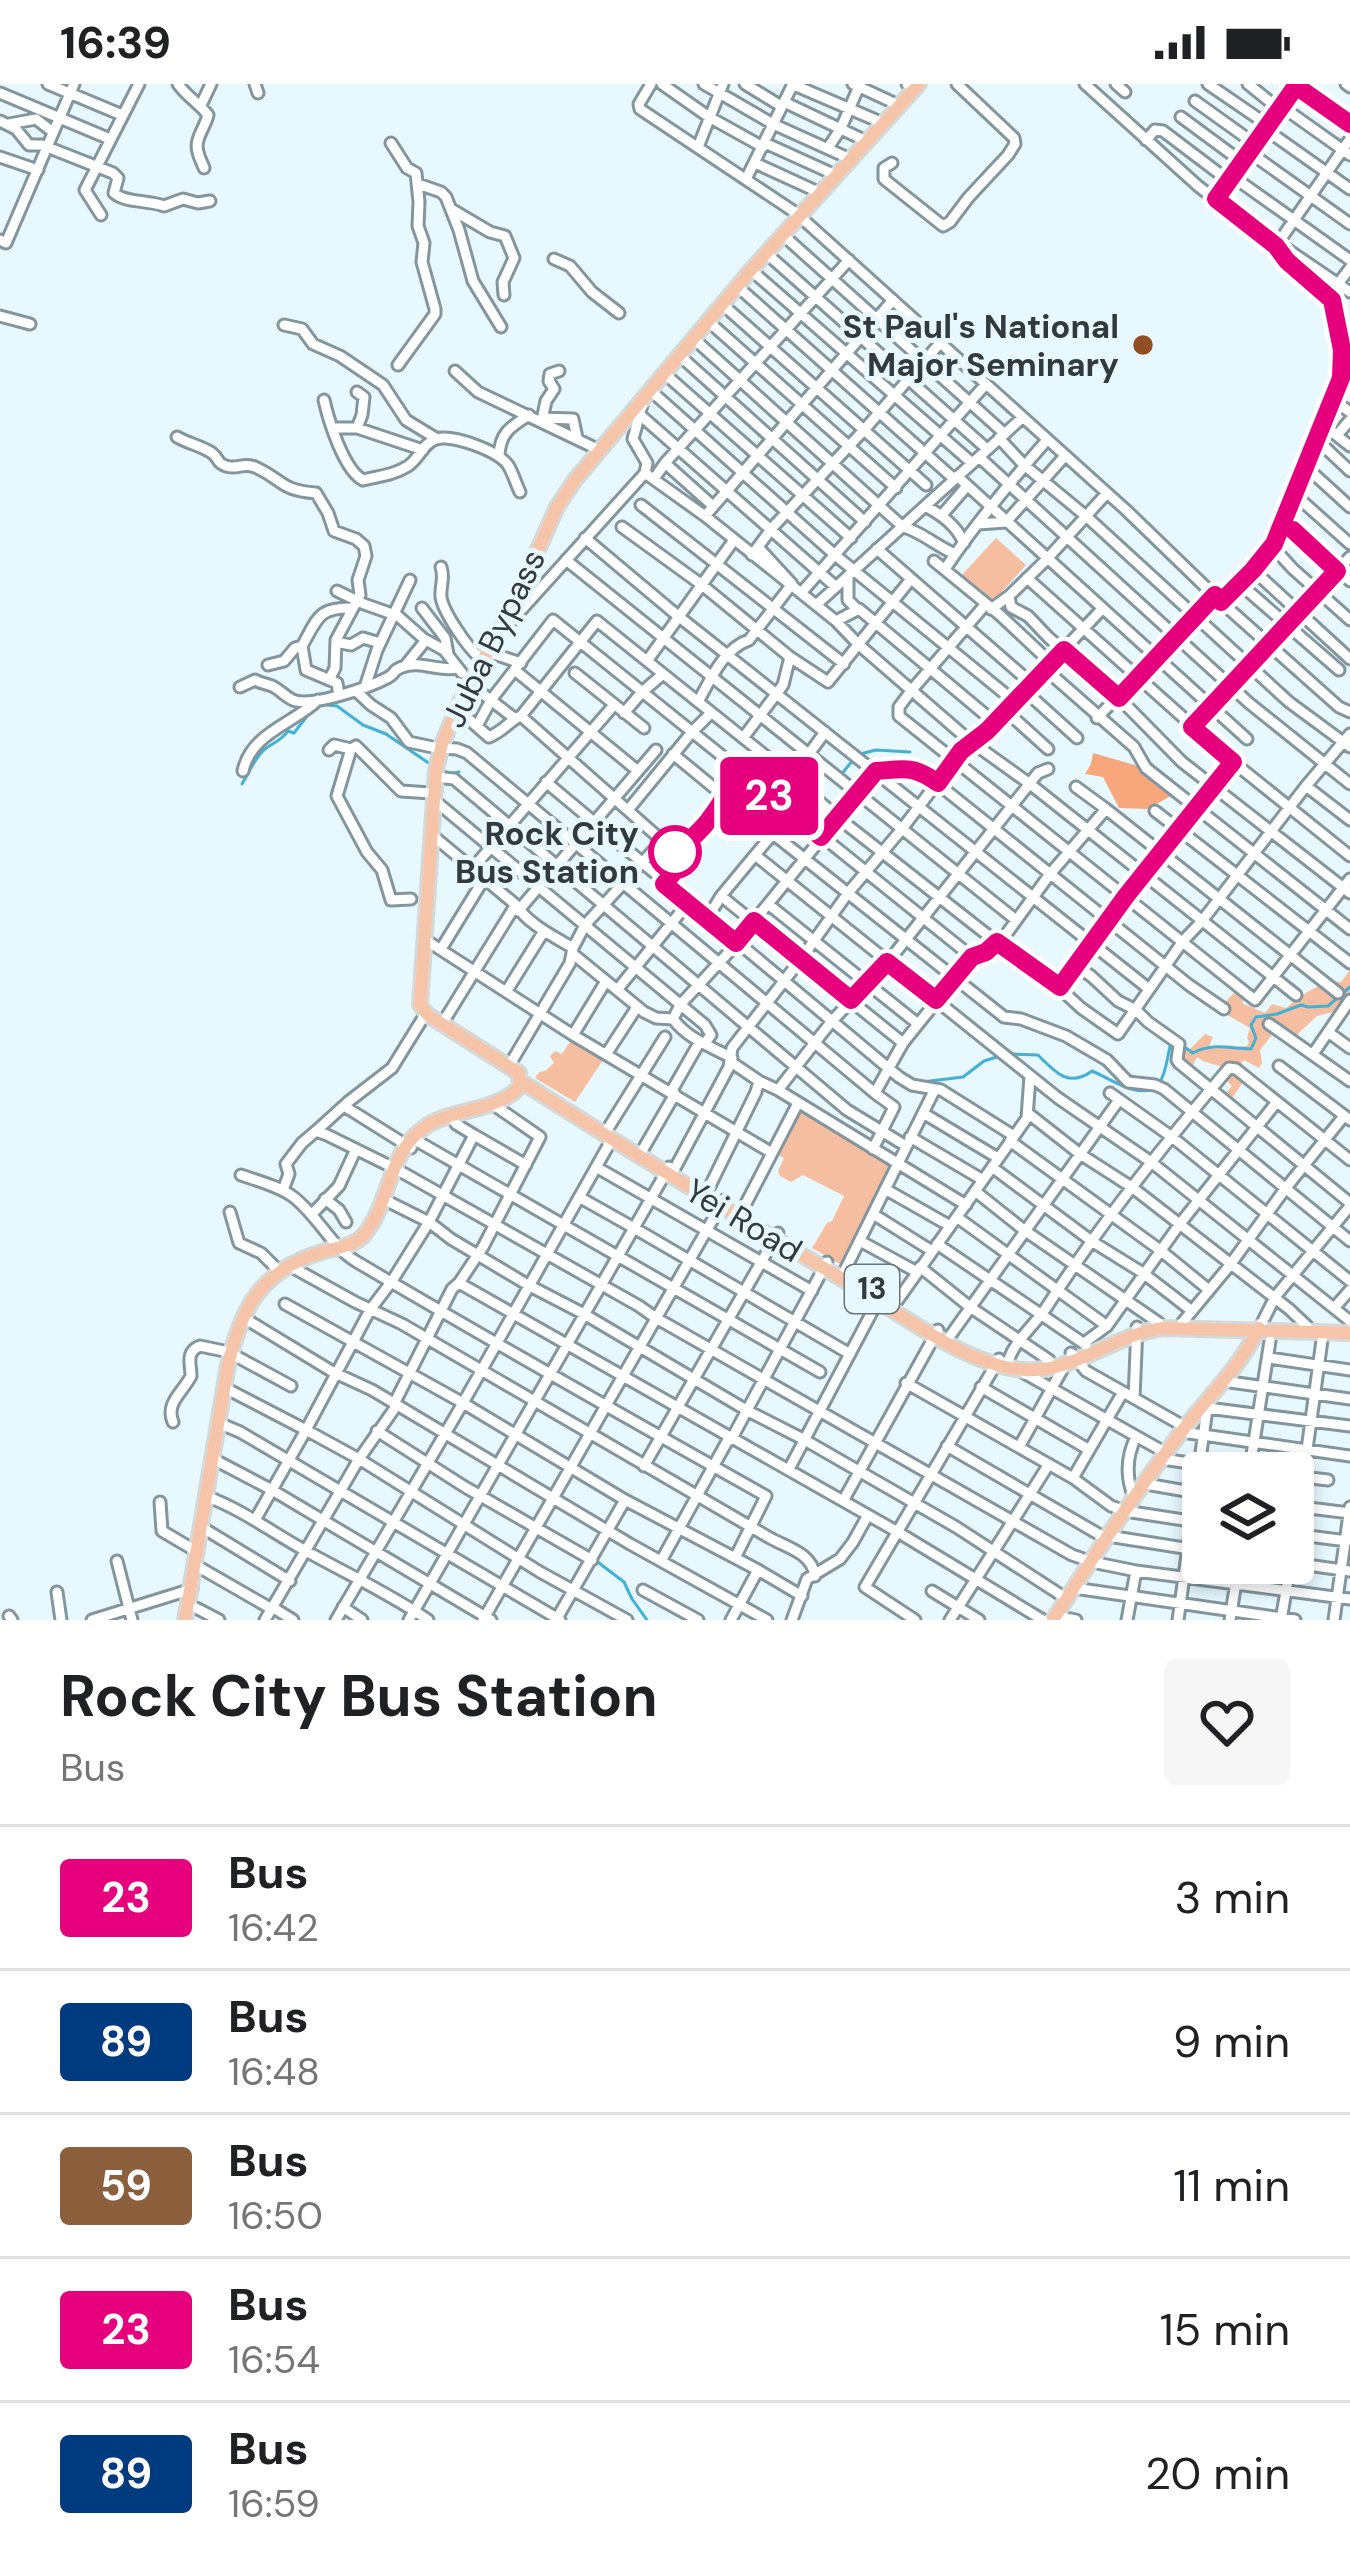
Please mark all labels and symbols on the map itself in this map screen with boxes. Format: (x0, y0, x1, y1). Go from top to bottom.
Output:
place label: St Paul's National Major Seminary (842, 305, 1119, 386)
marker: St Paul's National Major Seminary (1130, 332, 1156, 358)
street label: Juba Bypass (432, 542, 555, 734)
line badge: 23 (715, 757, 823, 835)
place label: Rock City Bus Station (455, 812, 639, 893)
marker: Rock City Bus Station (650, 827, 700, 877)
street label: Yei Road (678, 1169, 810, 1272)
road number: 13 (845, 1265, 899, 1313)

